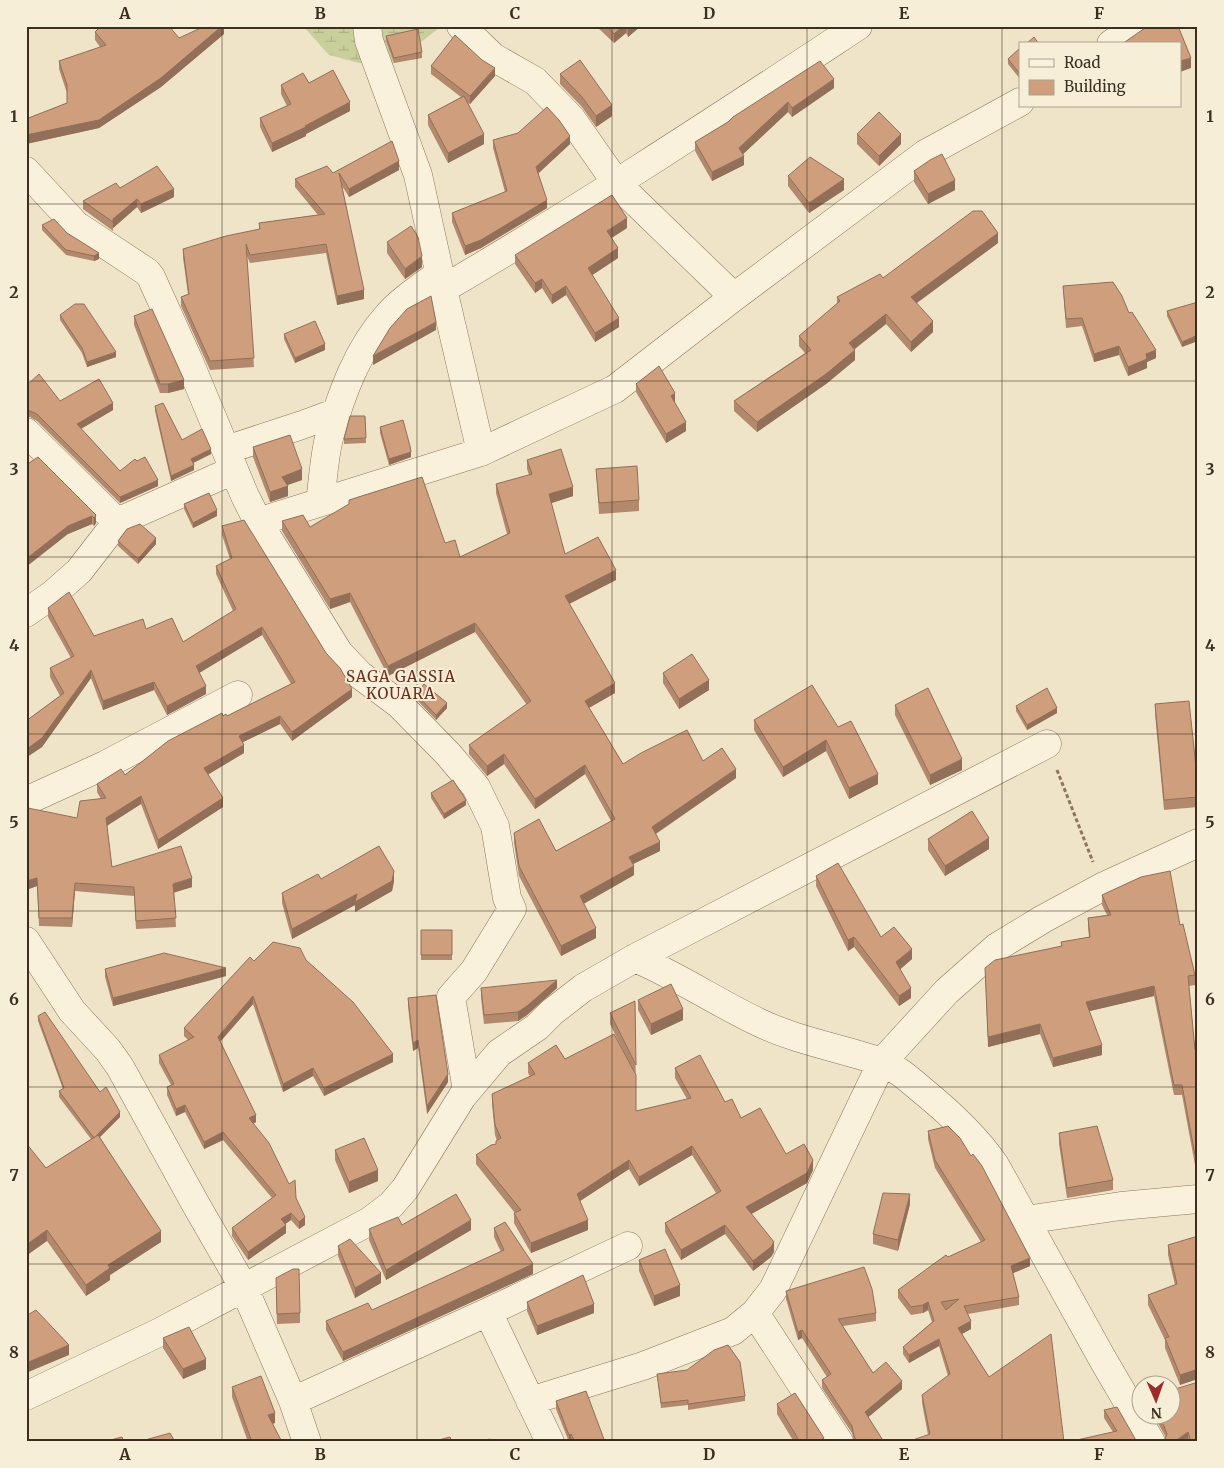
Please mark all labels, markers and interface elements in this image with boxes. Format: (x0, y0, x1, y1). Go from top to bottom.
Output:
text: A (118, 3, 131, 23)
text: B (314, 3, 326, 23)
text: C (510, 3, 520, 23)
text: D (703, 3, 715, 23)
text: E (899, 3, 910, 23)
text: F (1094, 3, 1104, 23)
legend (1019, 42, 1182, 108)
text: Road (1064, 53, 1100, 72)
text: Building (1064, 77, 1126, 96)
text: 1 (10, 106, 18, 126)
text: 1 (1206, 106, 1214, 126)
text: 2 (9, 282, 19, 302)
text: 2 (1205, 282, 1215, 302)
text: 3 (9, 459, 19, 479)
text: 3 (1205, 459, 1215, 479)
text: 4 (9, 635, 19, 655)
text: 4 (1205, 635, 1215, 655)
district label: SAGA GASSIA KOUARA (346, 667, 456, 703)
text: 5 (9, 812, 19, 832)
text: 5 (1205, 812, 1215, 832)
text: 6 (9, 989, 19, 1009)
text: 6 (1205, 989, 1215, 1009)
text: 7 (9, 1165, 19, 1185)
text: 7 (1205, 1165, 1215, 1185)
text: 8 (9, 1342, 19, 1362)
text: 8 (1205, 1342, 1215, 1362)
north arrow (1132, 1376, 1182, 1426)
text: N (1151, 1404, 1162, 1422)
text: A (118, 1444, 131, 1464)
text: B (314, 1444, 326, 1464)
text: C (510, 1444, 520, 1464)
text: D (703, 1444, 715, 1464)
text: E (899, 1444, 910, 1464)
text: F (1094, 1444, 1104, 1464)

